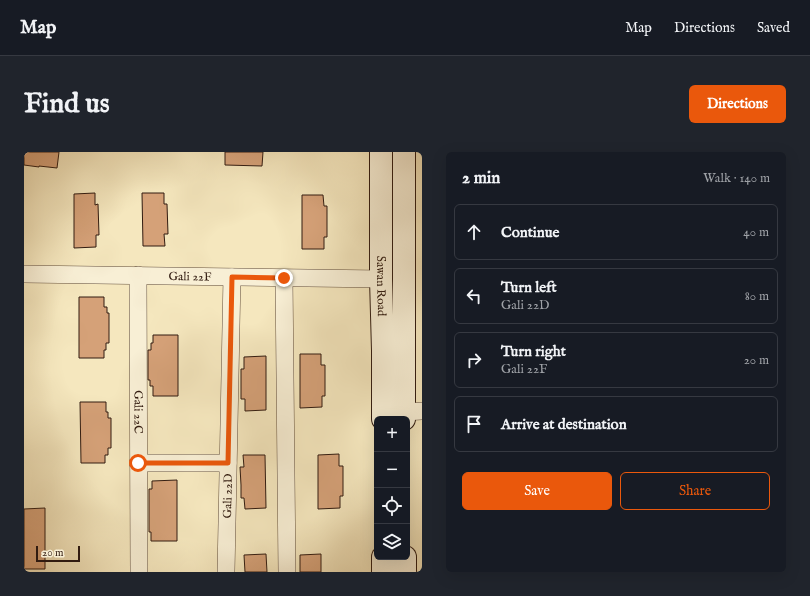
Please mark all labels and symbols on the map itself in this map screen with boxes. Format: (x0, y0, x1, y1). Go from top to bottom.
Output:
street label: Sawan Road (374, 256, 390, 317)
street label: Gali 22F (168, 269, 212, 284)
route end (275, 269, 293, 287)
street label: Gali 22C (131, 390, 146, 434)
route start (129, 454, 147, 472)
street label: Gali 22D (220, 473, 236, 519)
scale bar (36, 544, 80, 563)

